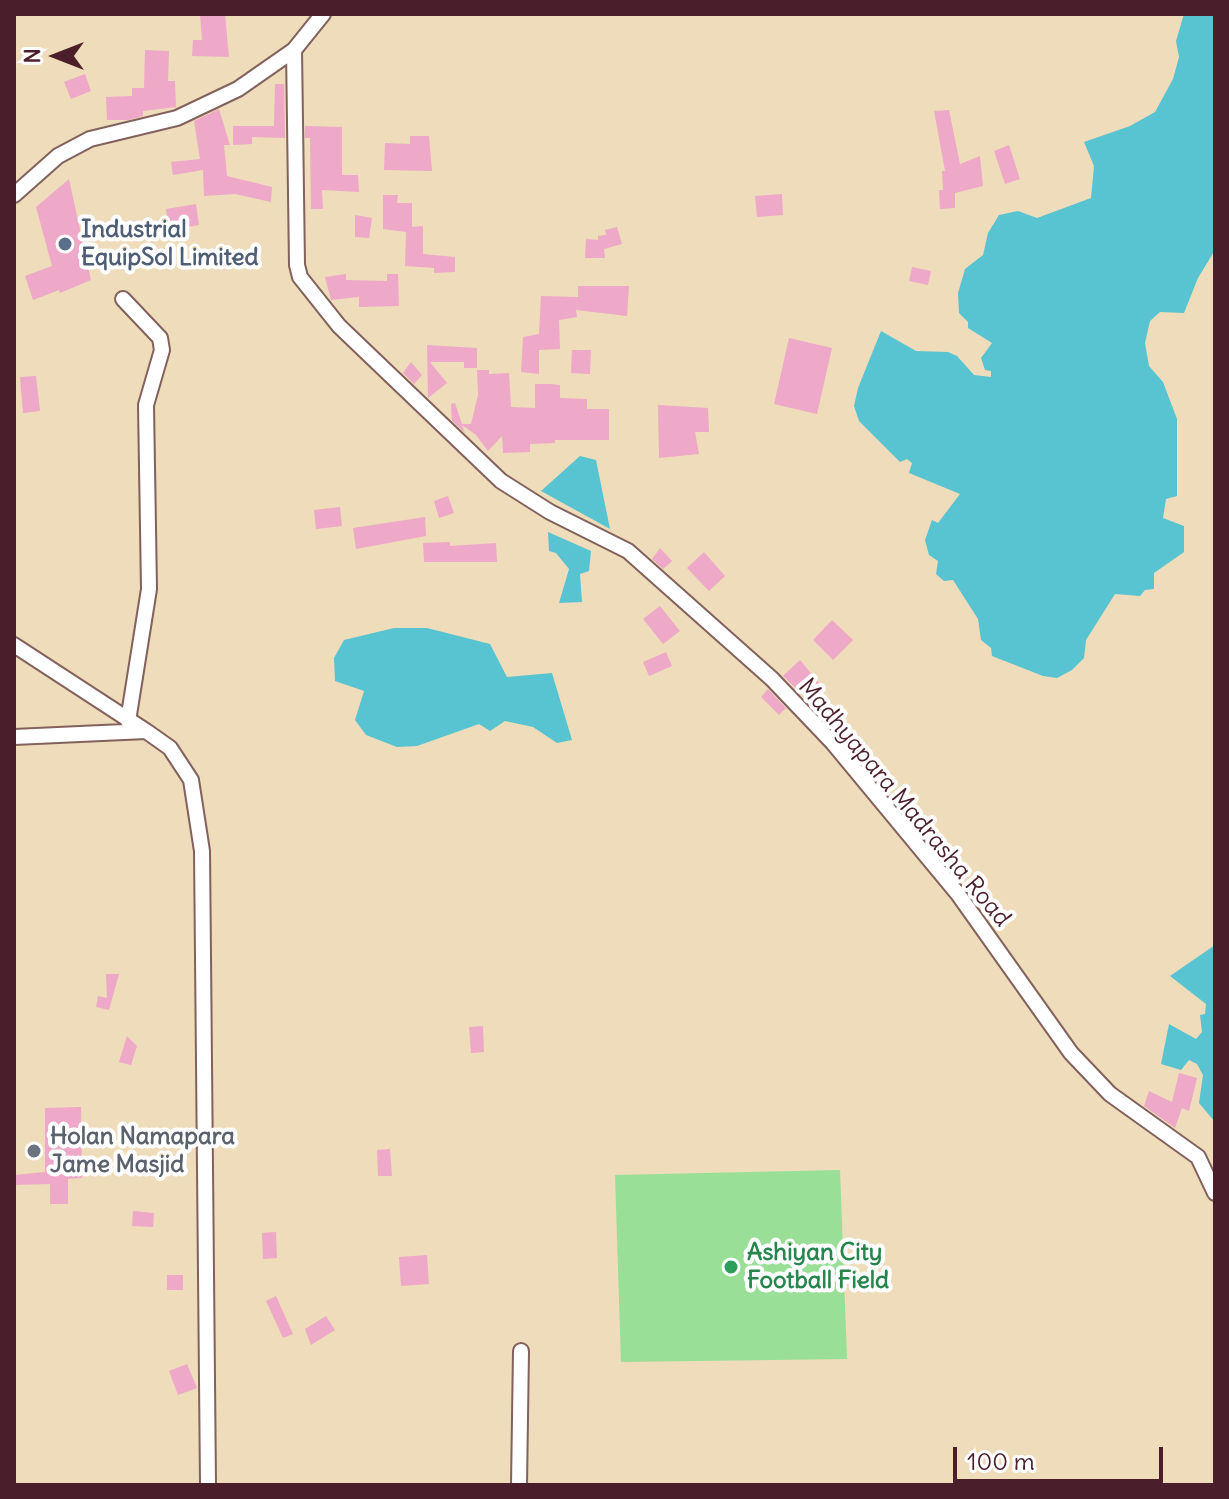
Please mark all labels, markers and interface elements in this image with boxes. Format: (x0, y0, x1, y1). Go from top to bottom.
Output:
north arrow (16, 16, 96, 96)
text: N (18, 48, 46, 64)
place label: Industrial EquipSol Limited (81, 216, 259, 272)
marker: Industrial EquipSol Limited (56, 235, 74, 253)
street label: Madhyapara Madrasha Road (792, 673, 1016, 933)
place label: Holan Namapara Jame Masjid (50, 1123, 235, 1179)
marker: Holan Namapara Jame Masjid (25, 1142, 43, 1160)
place label: Ashiyan City Football Field (747, 1239, 889, 1295)
marker: Ashiyan City Football Field (722, 1258, 740, 1276)
scale bar (957, 1431, 1167, 1481)
text: 100 m (967, 1446, 1035, 1476)

